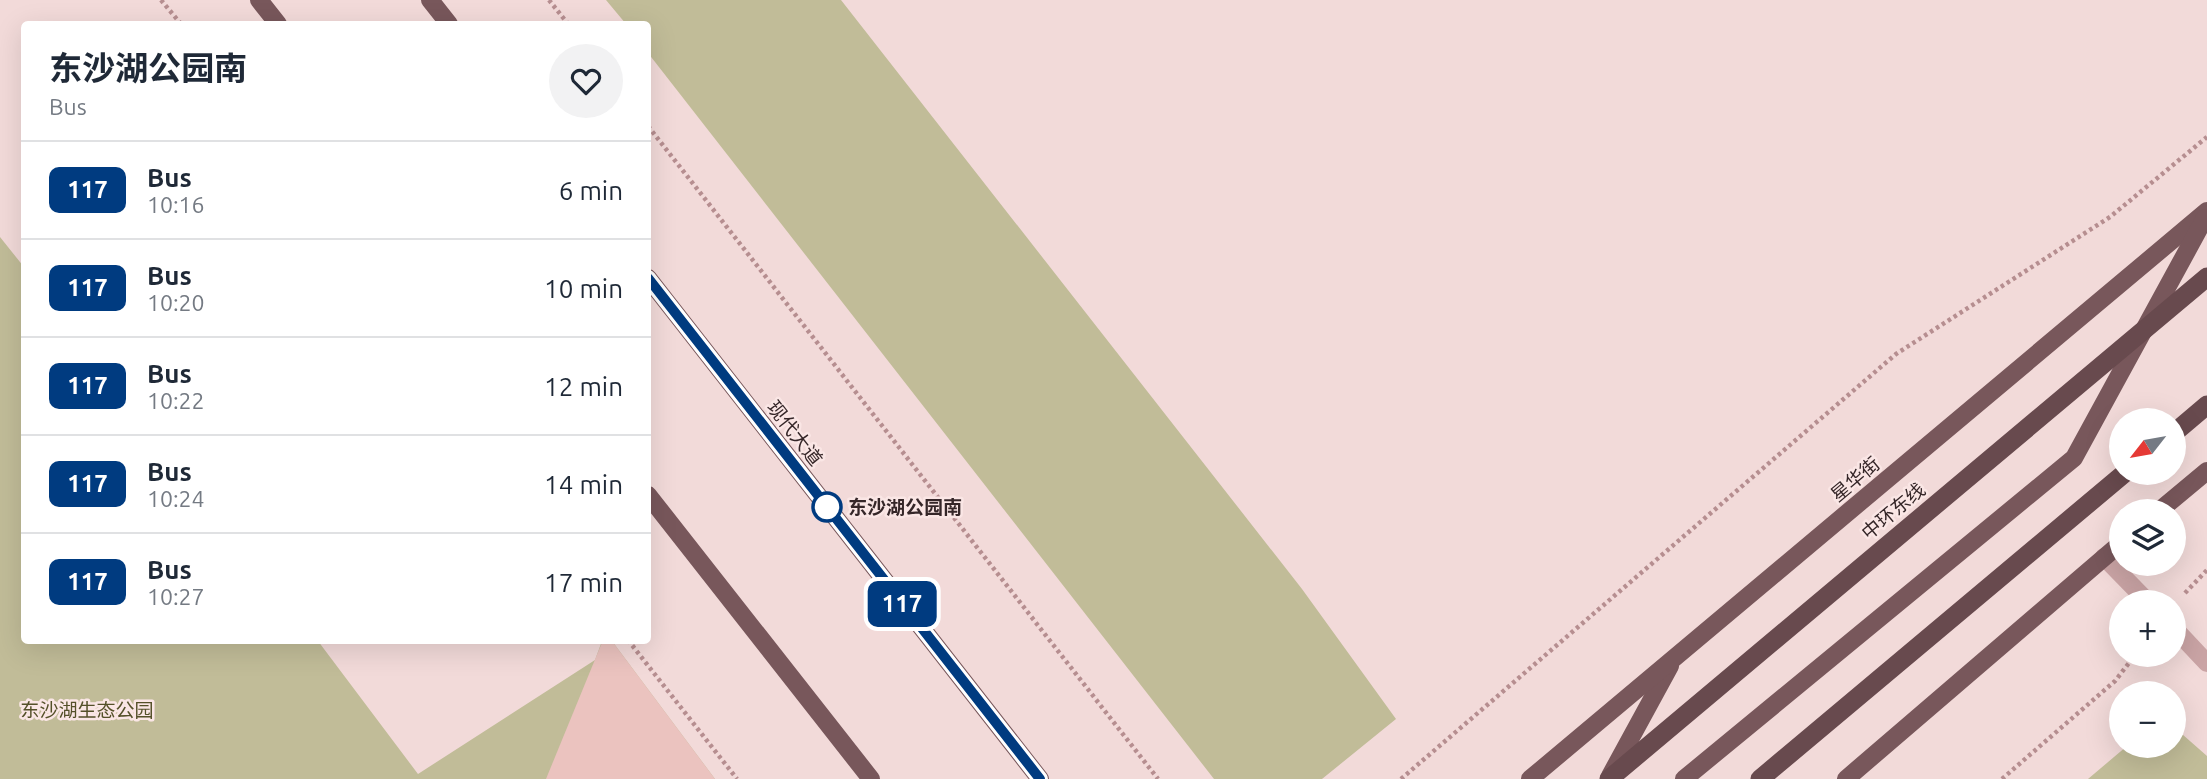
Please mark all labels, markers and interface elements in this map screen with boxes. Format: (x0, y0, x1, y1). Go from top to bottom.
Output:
button: heart (549, 44, 623, 118)
text: 东沙湖公园南 (49, 49, 247, 86)
text: Bus (49, 94, 87, 119)
text: Bus (147, 163, 192, 192)
text: 117 (67, 176, 108, 203)
text: 6 min (559, 176, 623, 205)
text: 10:16 (147, 192, 205, 217)
text: Bus (147, 261, 192, 290)
text: 117 (67, 274, 108, 301)
text: 10 min (544, 274, 623, 303)
text: 10:20 (147, 290, 205, 315)
text: Bus (147, 359, 192, 388)
text: 117 (67, 372, 108, 399)
text: 12 min (544, 372, 623, 401)
text: 10:22 (147, 388, 205, 413)
street label: 现代大道 (763, 396, 827, 470)
north arrow (2109, 408, 2186, 485)
map controls (2109, 408, 2186, 758)
street label: 星华街 (1826, 452, 1884, 506)
text: Bus (147, 457, 192, 486)
text: 117 (67, 470, 108, 497)
text: 14 min (544, 470, 623, 499)
street label: 中环东线 (1857, 478, 1929, 544)
text: 10:24 (147, 486, 205, 511)
marker: 东沙湖公园南 (812, 492, 842, 522)
place label: 东沙湖公园南 (848, 496, 962, 518)
button: layers (2109, 499, 2186, 576)
text: Bus (147, 555, 192, 584)
text: 117 (67, 568, 108, 595)
text: 17 min (544, 568, 623, 597)
line badge: 117 (862, 581, 942, 627)
text: 10:27 (147, 584, 205, 609)
text: 117 (882, 590, 922, 617)
button: + (2109, 590, 2186, 667)
button: − (2109, 681, 2186, 758)
park label: 东沙湖生态公园 (20, 699, 154, 721)

